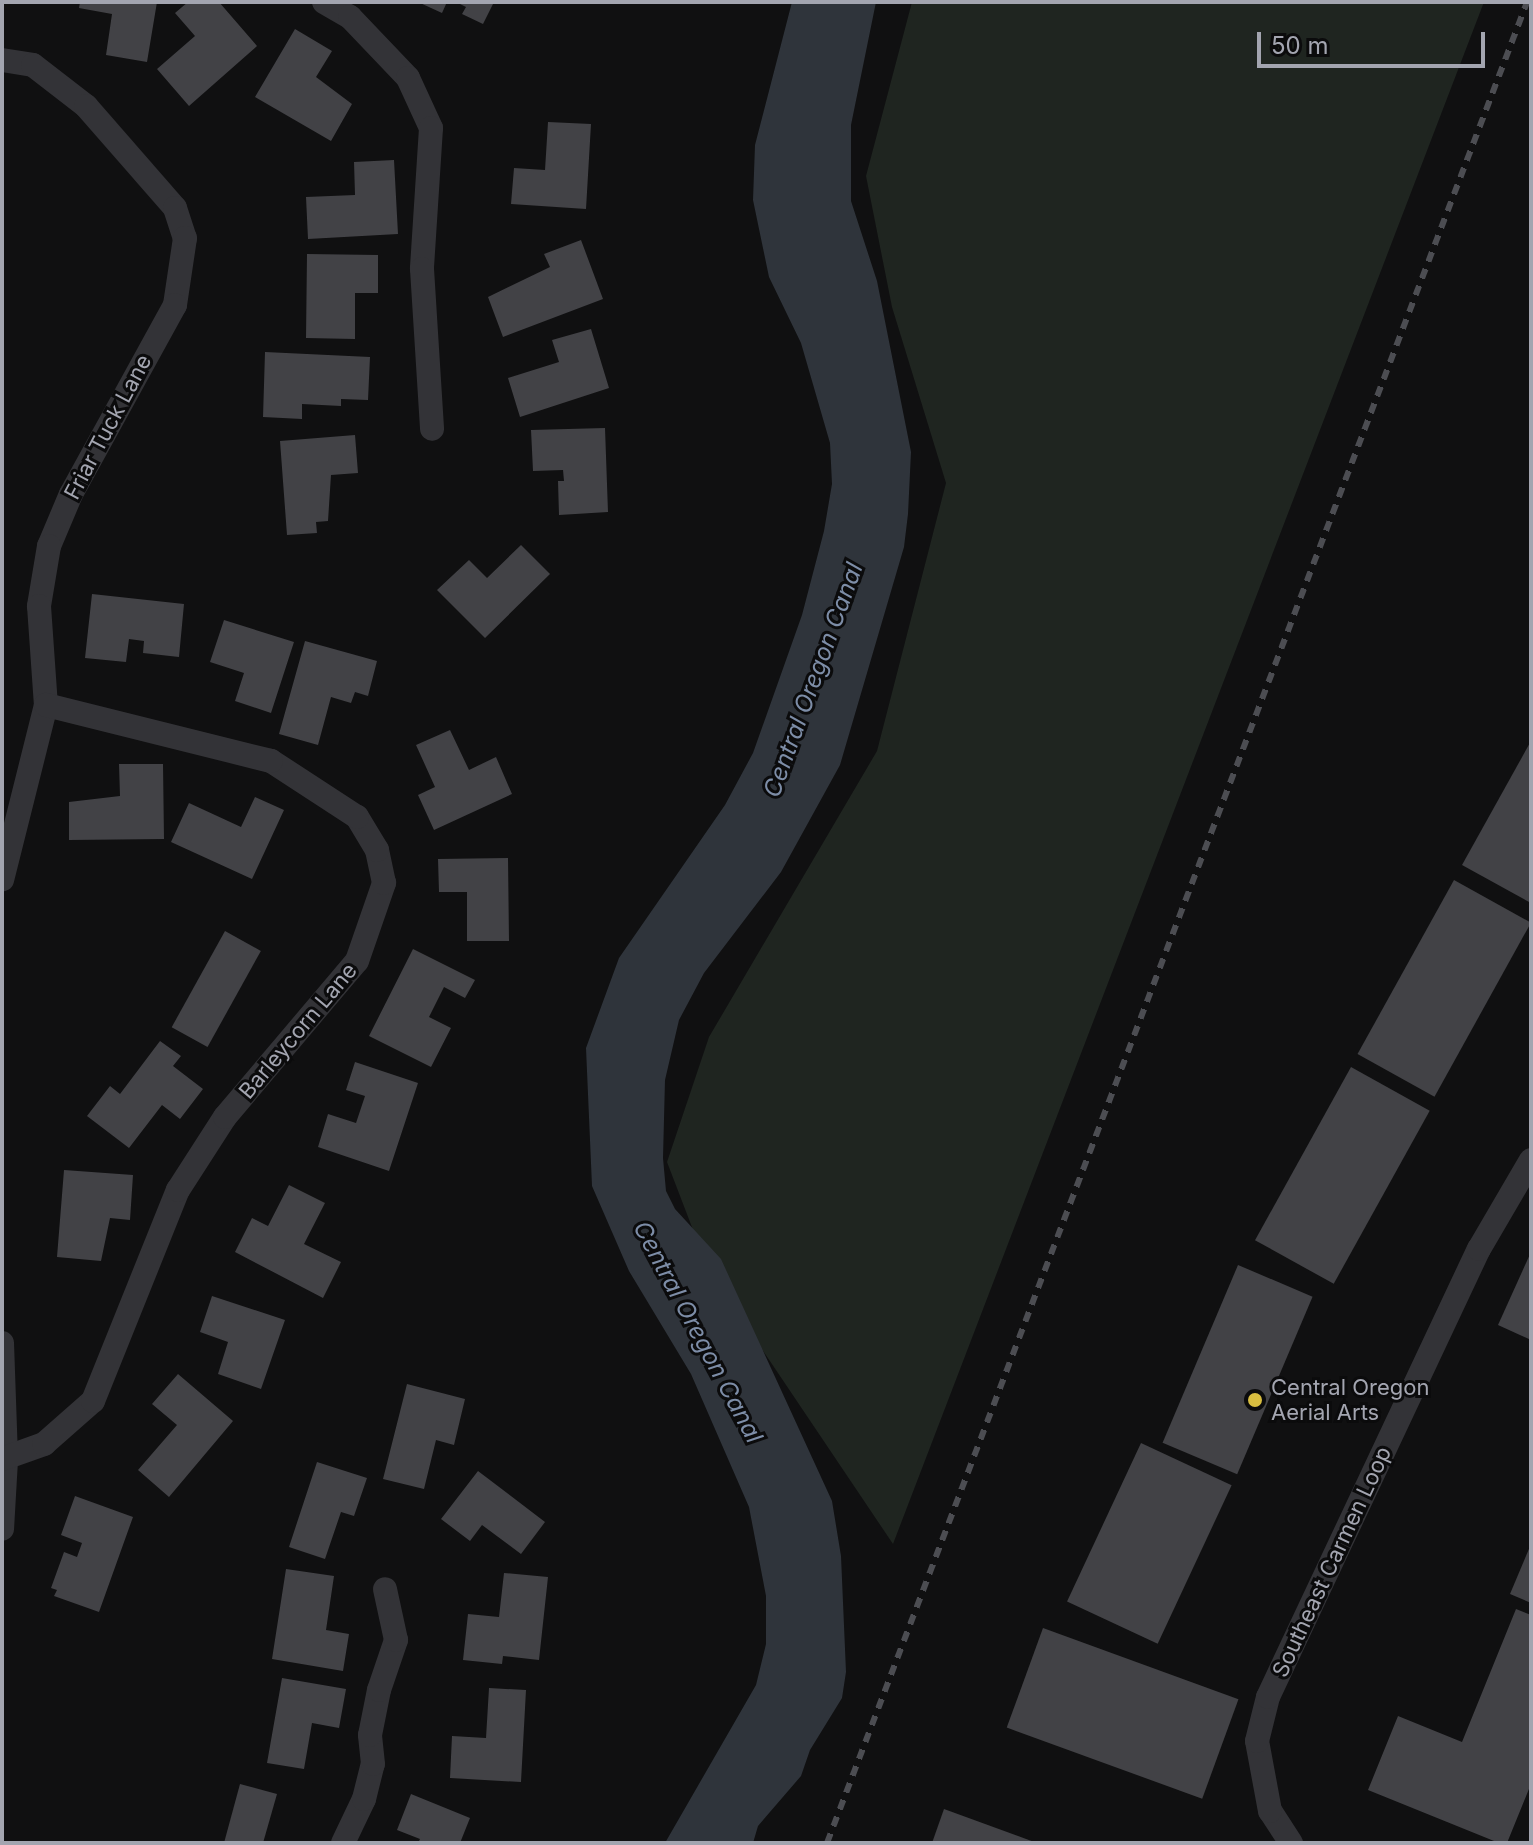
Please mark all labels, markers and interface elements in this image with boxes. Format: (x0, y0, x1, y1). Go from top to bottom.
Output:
scale bar (1261, 16, 1489, 66)
text: 50 m (1271, 31, 1329, 60)
street label: Friar Tuck Lane (59, 350, 157, 504)
water label: Central Oregon Canal (757, 559, 869, 801)
street label: Barleycorn Lane (234, 958, 362, 1104)
water label: Central Oregon Canal (627, 1216, 769, 1448)
place label: Central Oregon Aerial Arts (1271, 1374, 1429, 1426)
marker: Central Oregon Aerial Arts (1246, 1391, 1264, 1409)
street label: Southeast Carmen Loop (1267, 1442, 1397, 1682)

